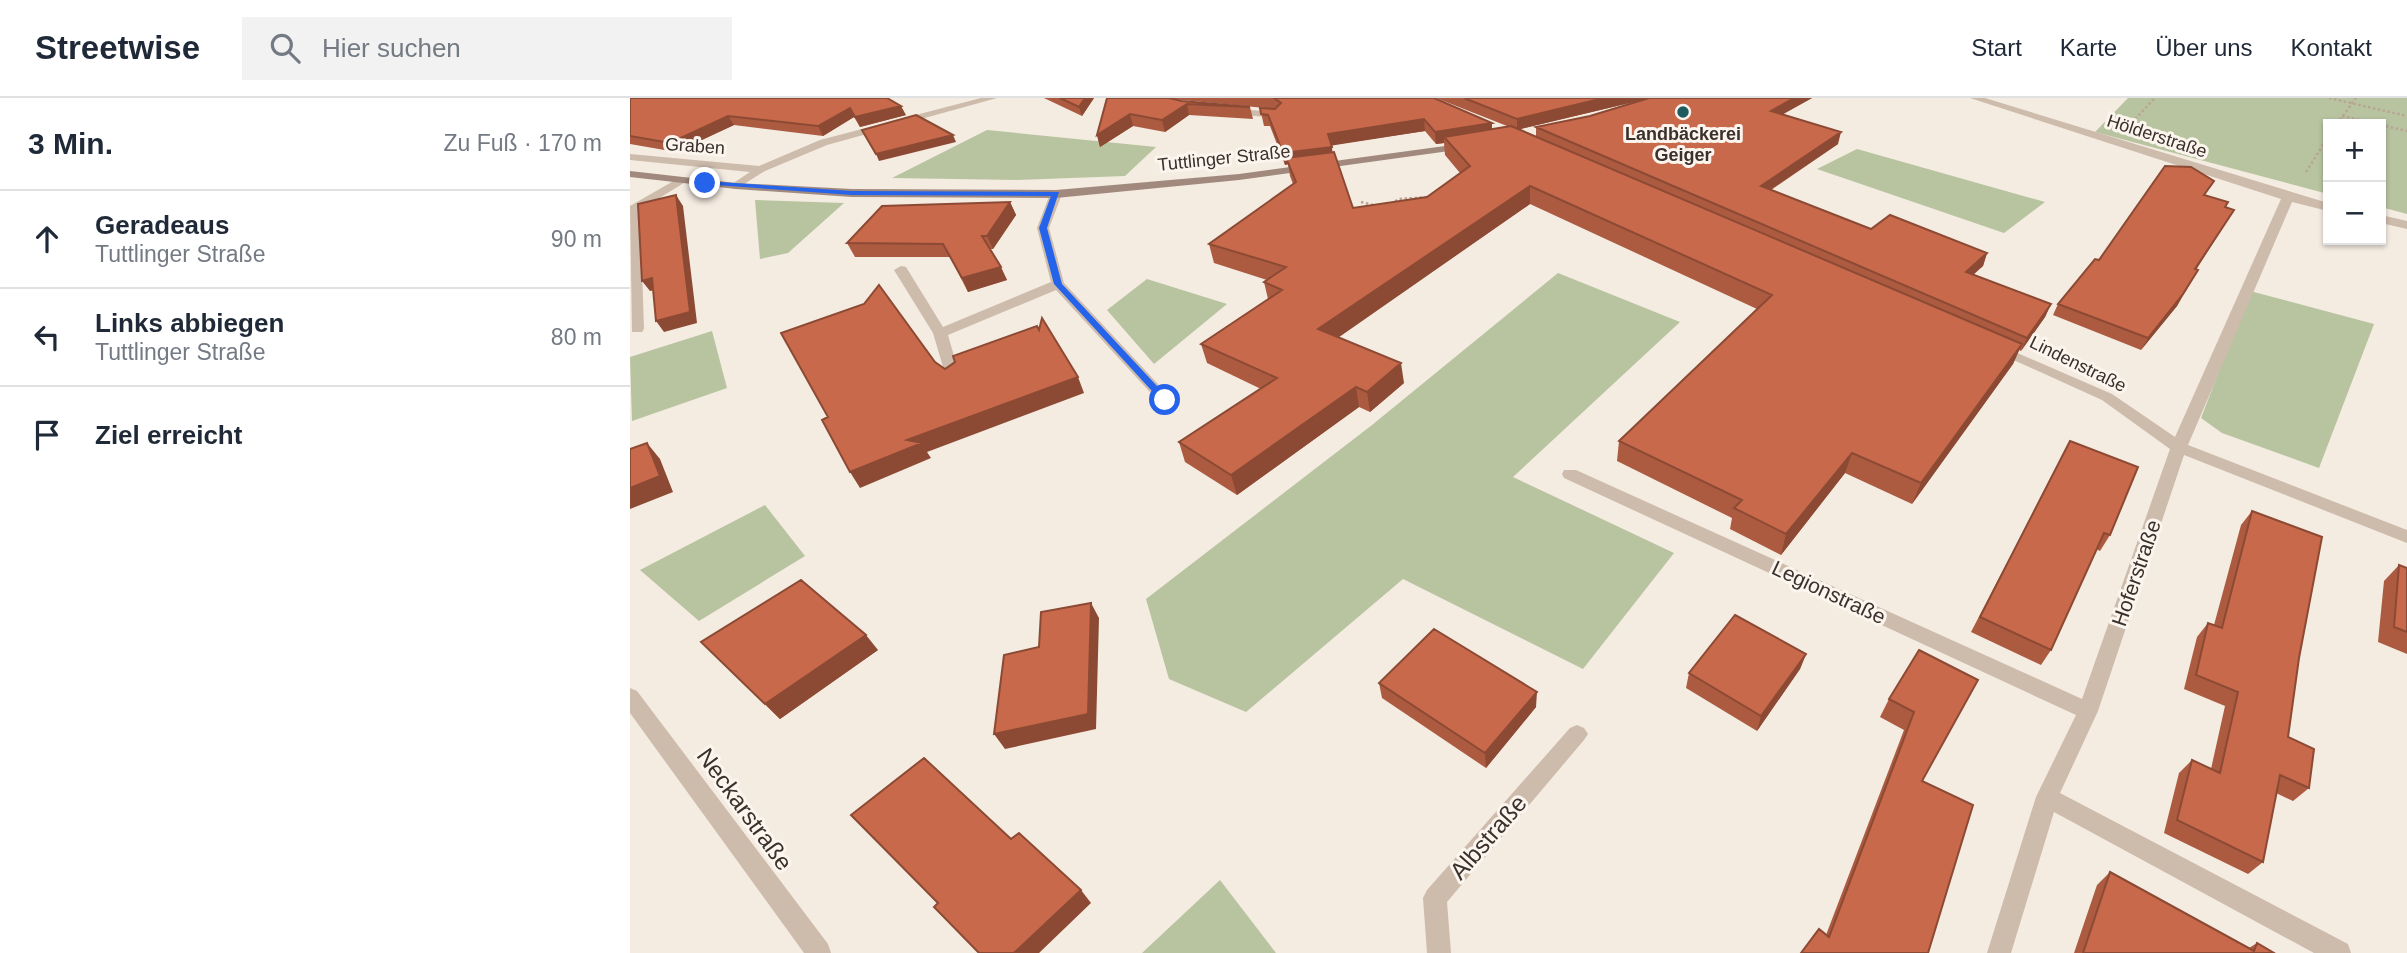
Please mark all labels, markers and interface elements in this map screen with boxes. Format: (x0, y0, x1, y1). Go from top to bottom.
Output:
search box (242, 17, 732, 80)
text: Streetwise (35, 29, 200, 66)
icon: search (266, 29, 304, 67)
text: Hier suchen (322, 33, 461, 63)
text: Start (1971, 34, 2022, 61)
text: Karte (2060, 34, 2117, 61)
text: Über uns (2155, 34, 2253, 61)
text: Kontakt (2291, 34, 2372, 61)
marker: Landbäckerei Geiger (1675, 104, 1691, 120)
street label: Hölderstraße (2104, 110, 2210, 162)
map controls (2323, 119, 2386, 245)
button: + (2323, 119, 2386, 182)
place label: Landbäckerei Geiger (1625, 124, 1741, 165)
text: 3 Min. (28, 127, 113, 160)
text: Zu Fuß · 170 m (444, 130, 602, 156)
street label: Graben (664, 134, 726, 158)
street label: Tuttlinger Straße (1157, 141, 1291, 175)
route end (689, 167, 720, 198)
button: − (2323, 182, 2386, 245)
text: Geradeaus (95, 210, 229, 240)
icon: ahead (28, 220, 66, 258)
text: 90 m (551, 226, 602, 252)
text: Tuttlinger Straße (95, 241, 265, 267)
text: Links abbiegen (95, 308, 284, 338)
icon: left (28, 318, 66, 356)
text: 80 m (551, 324, 602, 350)
street label: Lindenstraße (2026, 332, 2130, 396)
text: Tuttlinger Straße (95, 339, 265, 365)
route start (1149, 384, 1180, 415)
icon: arrive (28, 416, 66, 454)
text: Ziel erreicht (95, 420, 242, 450)
street label: Hoferstraße (2107, 517, 2165, 629)
street label: Legionstraße (1769, 556, 1889, 628)
street label: Neckarstraße (692, 743, 798, 875)
street label: Albstraße (1444, 789, 1532, 885)

